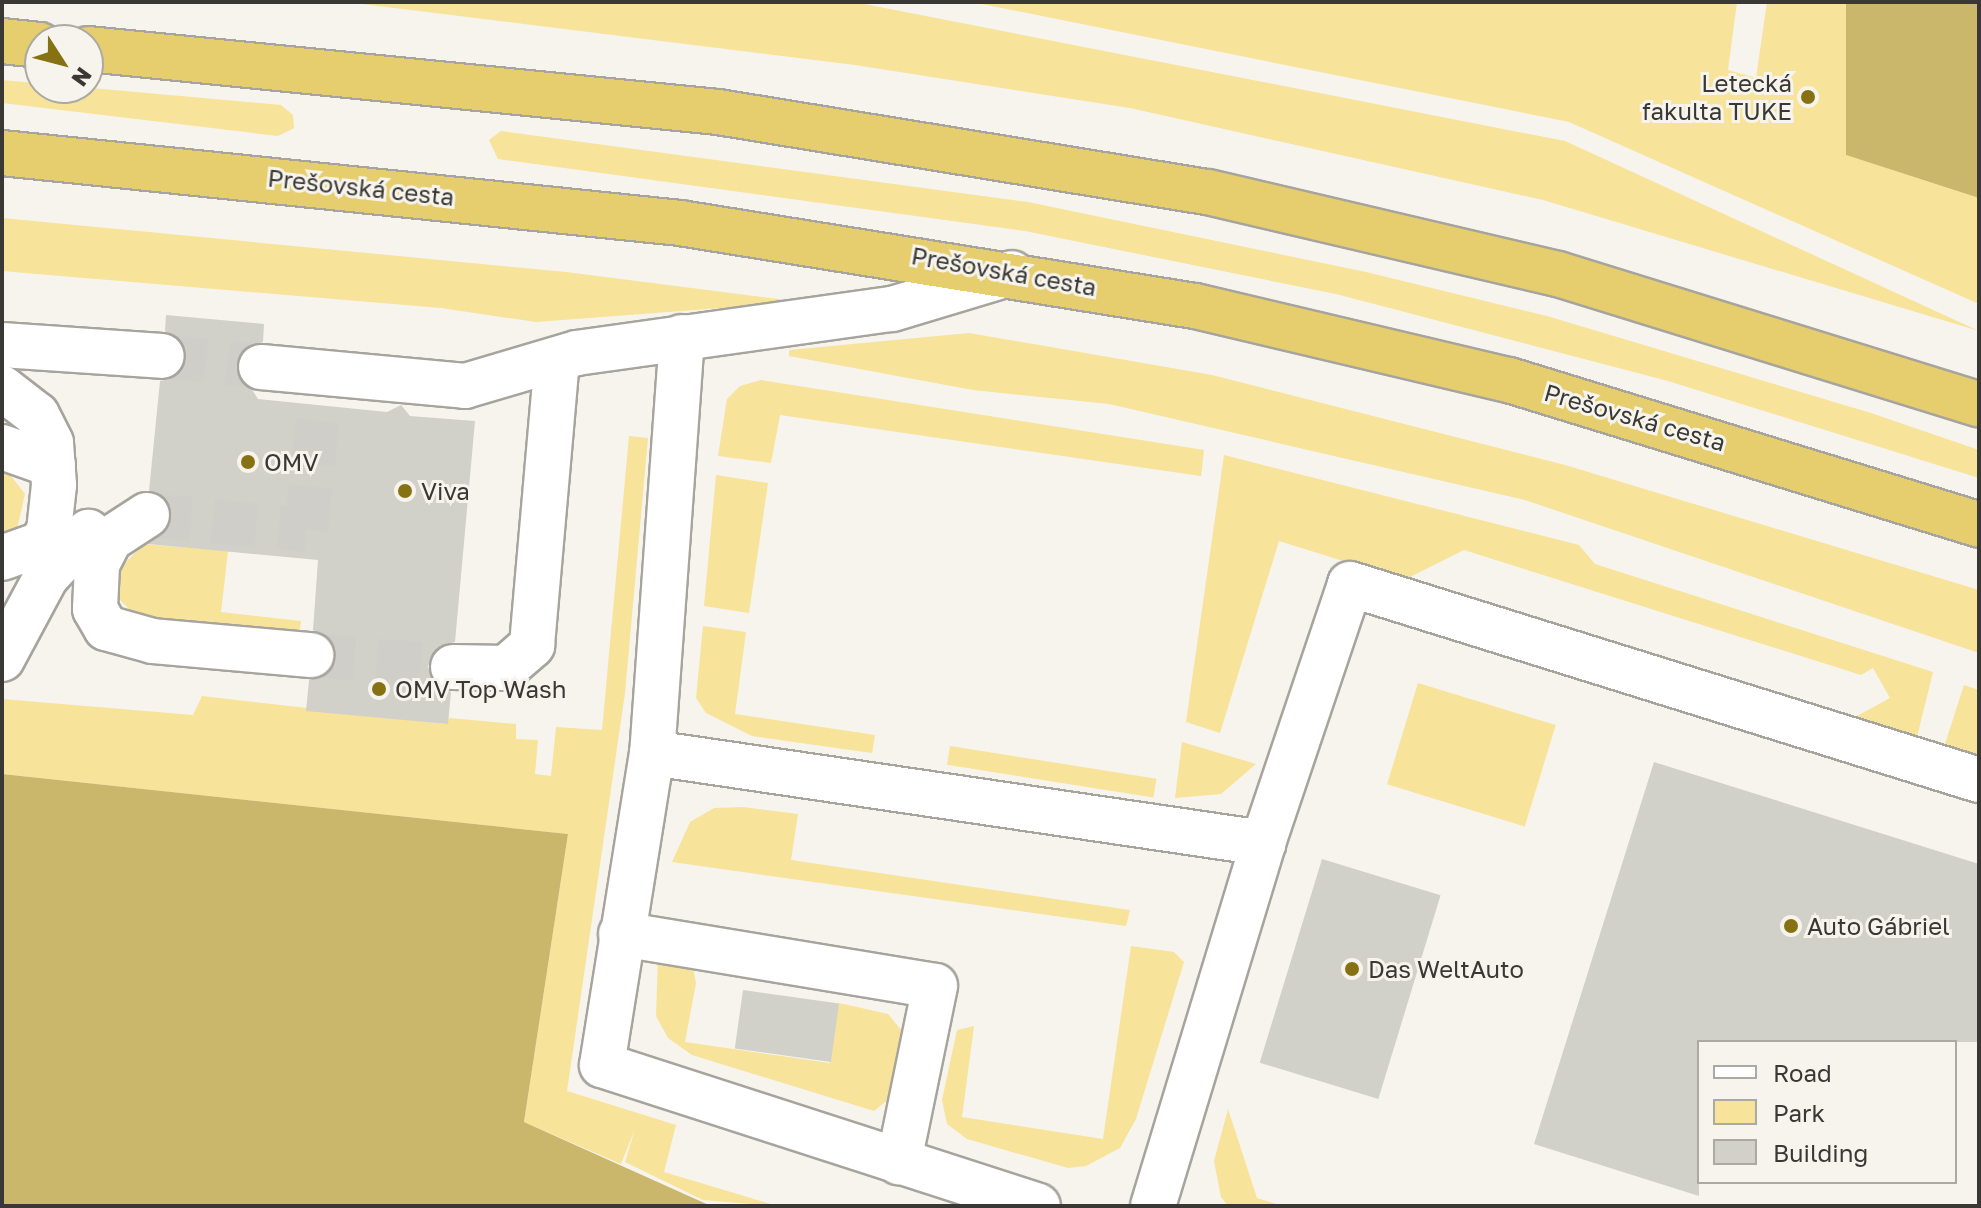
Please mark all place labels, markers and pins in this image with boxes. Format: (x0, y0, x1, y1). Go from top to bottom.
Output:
place label: Letecká fakulta TUKE (1642, 69, 1792, 125)
marker: Letecká fakulta TUKE (1799, 88, 1817, 106)
place label: OMV (264, 448, 318, 476)
marker: OMV (239, 453, 257, 471)
place label: Viva (421, 477, 470, 505)
marker: Viva (396, 482, 414, 500)
place label: OMV Top Wash (395, 675, 566, 703)
marker: OMV Top Wash (370, 680, 388, 698)
place label: Auto Gábriel (1807, 912, 1950, 940)
marker: Auto Gábriel (1782, 917, 1800, 935)
place label: Das WeltAuto (1368, 955, 1524, 983)
marker: Das WeltAuto (1343, 960, 1361, 978)

